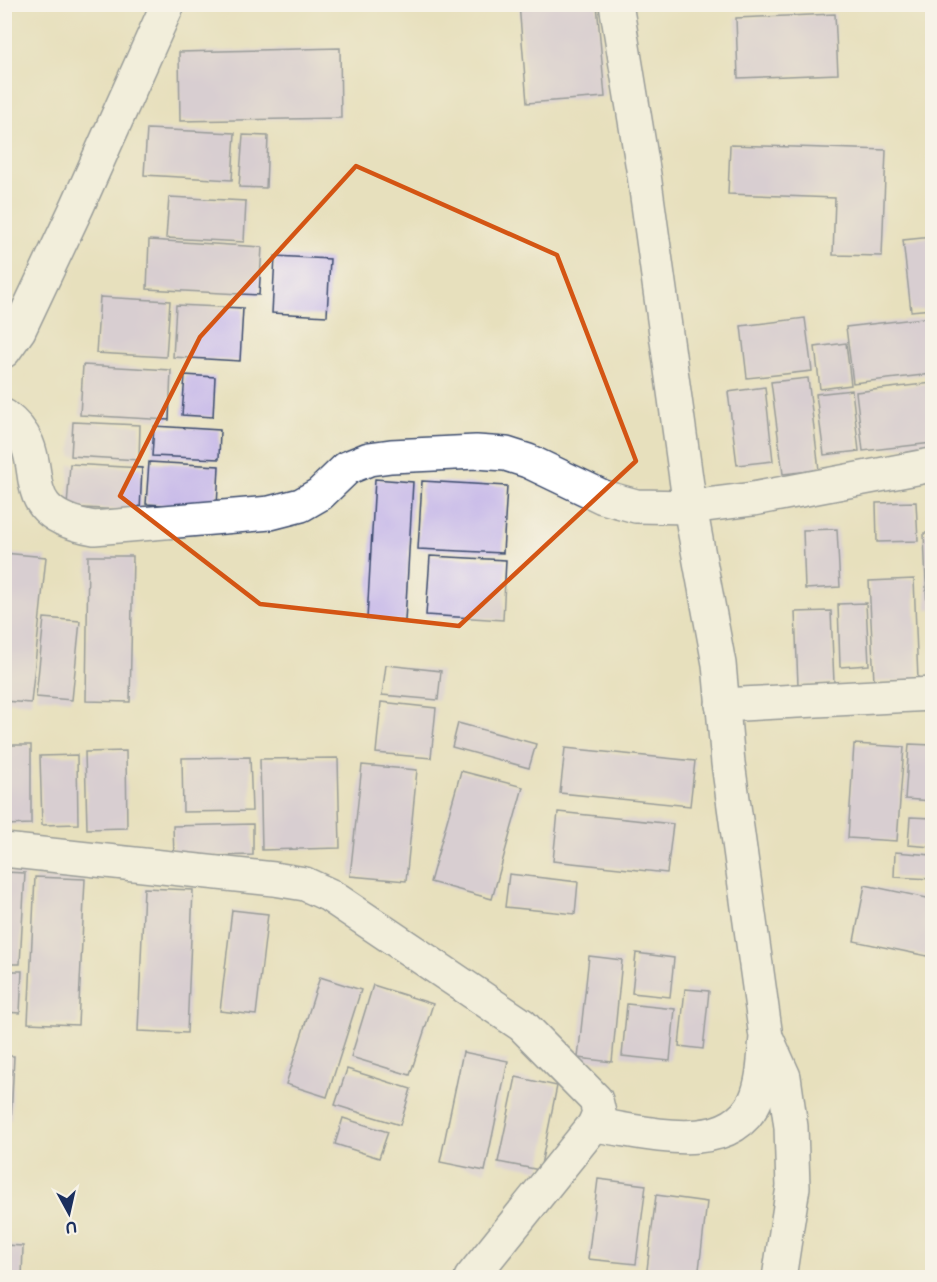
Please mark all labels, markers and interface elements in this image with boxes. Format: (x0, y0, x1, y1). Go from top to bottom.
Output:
north arrow (39, 1183, 99, 1243)
text: U (64, 1216, 78, 1237)

